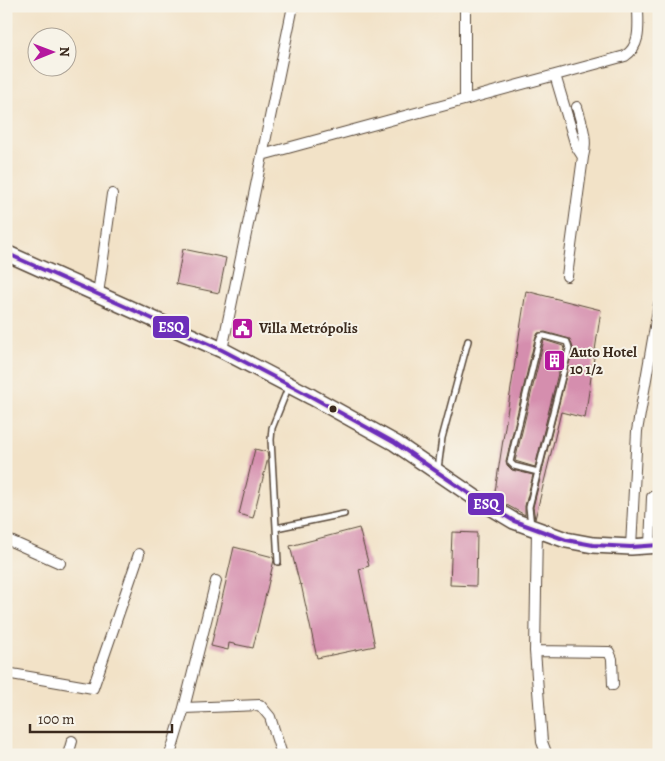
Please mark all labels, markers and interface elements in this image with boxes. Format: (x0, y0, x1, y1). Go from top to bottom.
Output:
north arrow (28, 28, 78, 78)
text: N (55, 47, 74, 57)
line badge: ESQ (152, 315, 190, 339)
public building icon: Villa Metrópolis (231, 316, 255, 340)
text: ESQ (158, 318, 186, 337)
place label: Villa Metrópolis (258, 318, 358, 338)
place label: Auto Hotel 10 1/2 (569, 342, 637, 379)
building icon: Auto Hotel 10 1/2 (542, 349, 566, 373)
unlabelled marker (328, 404, 338, 414)
line badge: ESQ (467, 492, 505, 516)
text: ESQ (473, 495, 501, 514)
scale bar (30, 701, 172, 733)
text: 100 m (38, 709, 75, 729)

